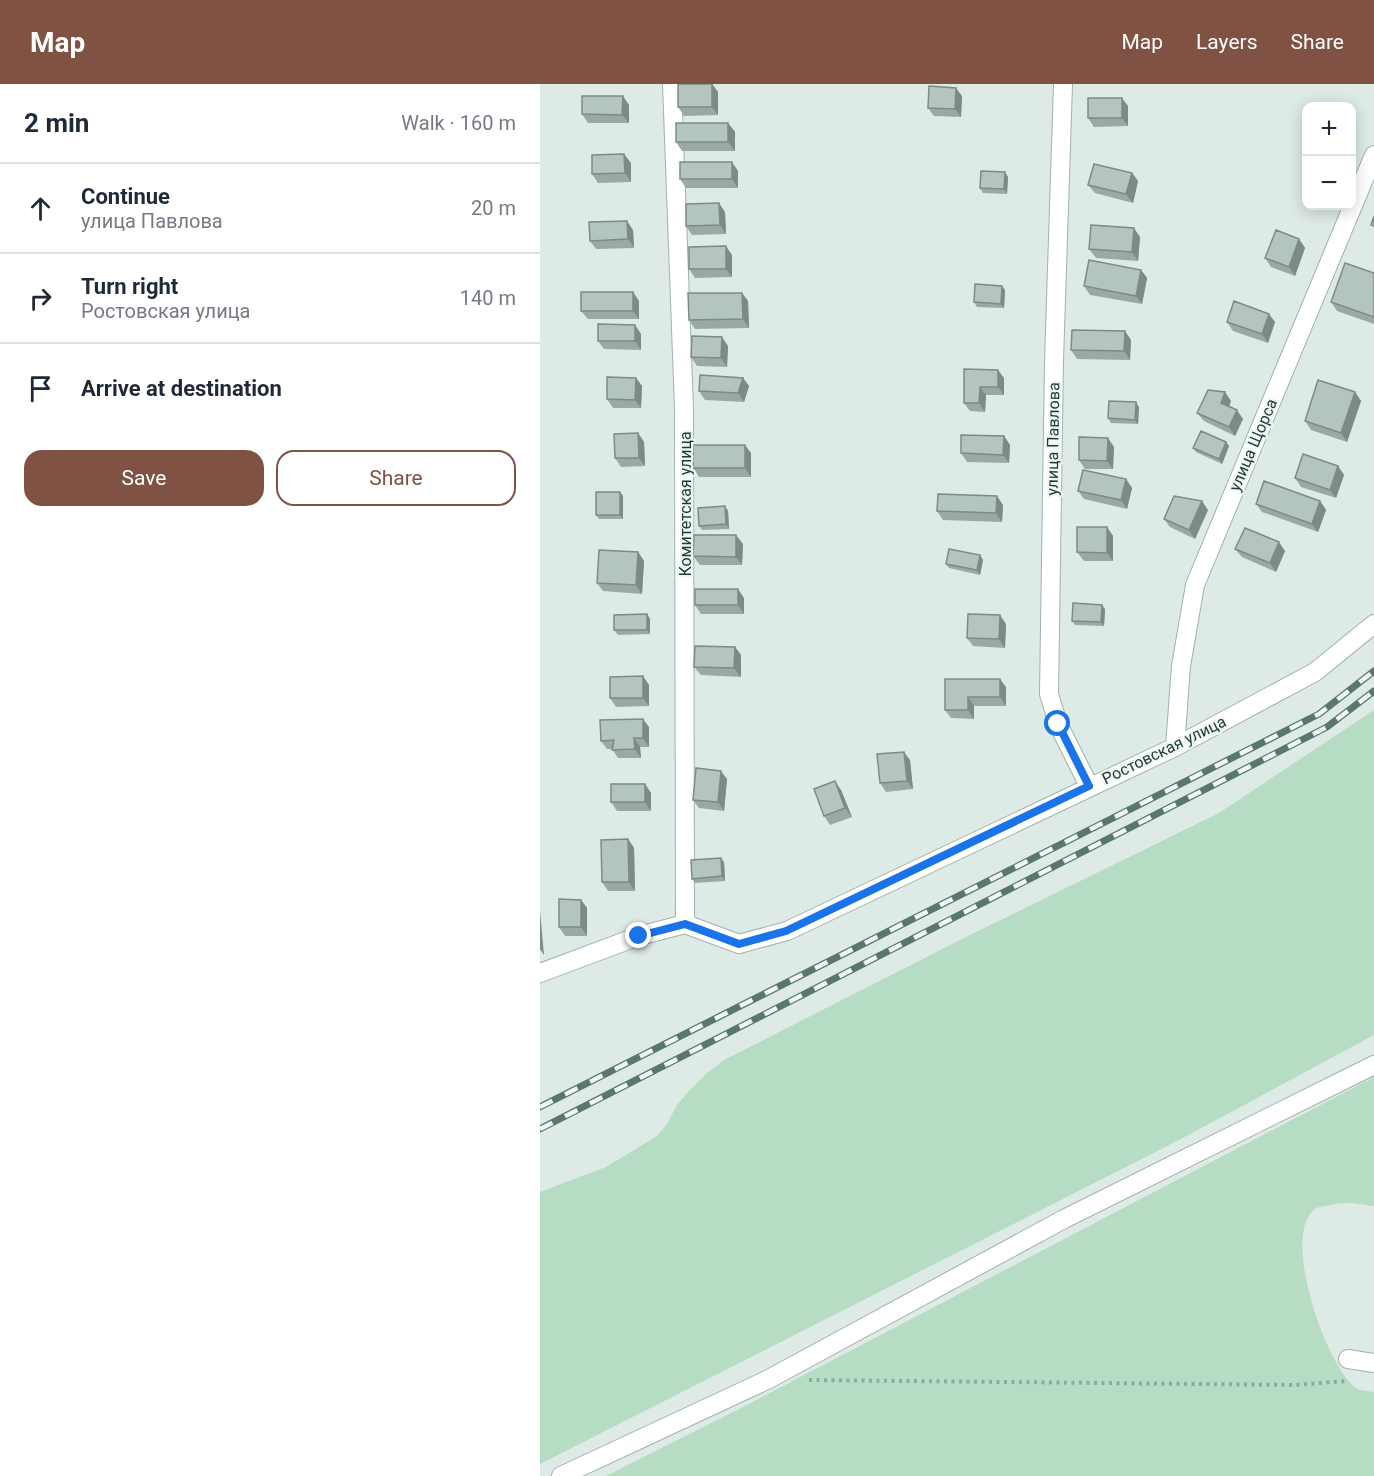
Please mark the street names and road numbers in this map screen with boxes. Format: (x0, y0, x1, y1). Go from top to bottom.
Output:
street label: улица Павлова (1043, 382, 1063, 496)
street label: улица Щорса (1225, 396, 1281, 494)
street label: Комитетская улица (676, 431, 695, 577)
street label: Ростовская улица (1099, 712, 1229, 788)

